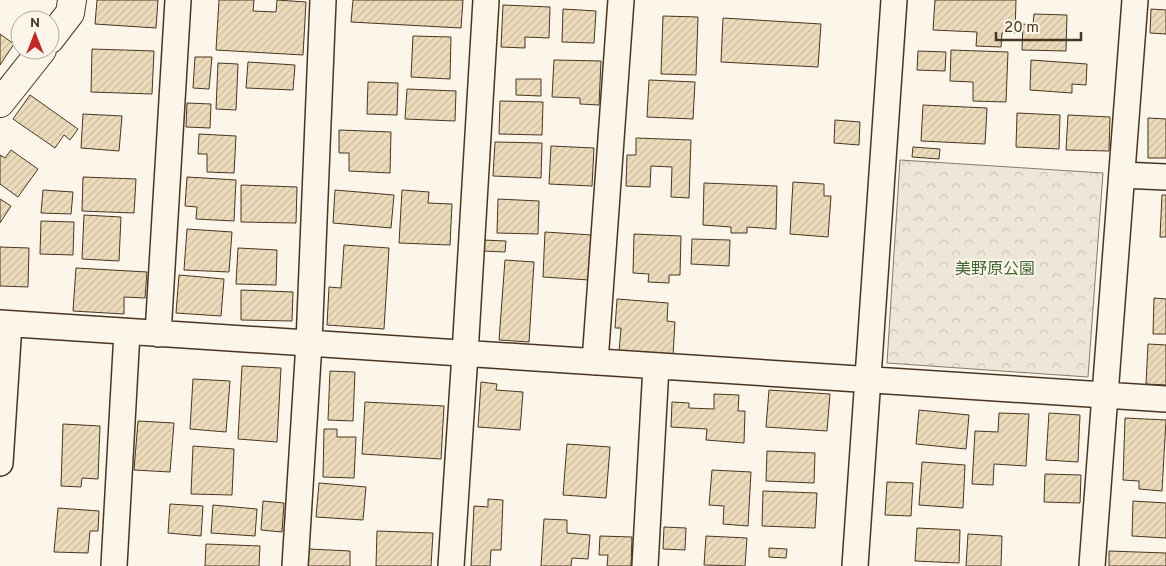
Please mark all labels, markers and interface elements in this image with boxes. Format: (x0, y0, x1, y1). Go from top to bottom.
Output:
north arrow (10, 10, 60, 60)
scale bar (996, 10, 1081, 42)
text: N (30, 15, 40, 32)
text: 20 m (1004, 19, 1039, 38)
park label: 美野原公園 (955, 260, 1035, 280)

